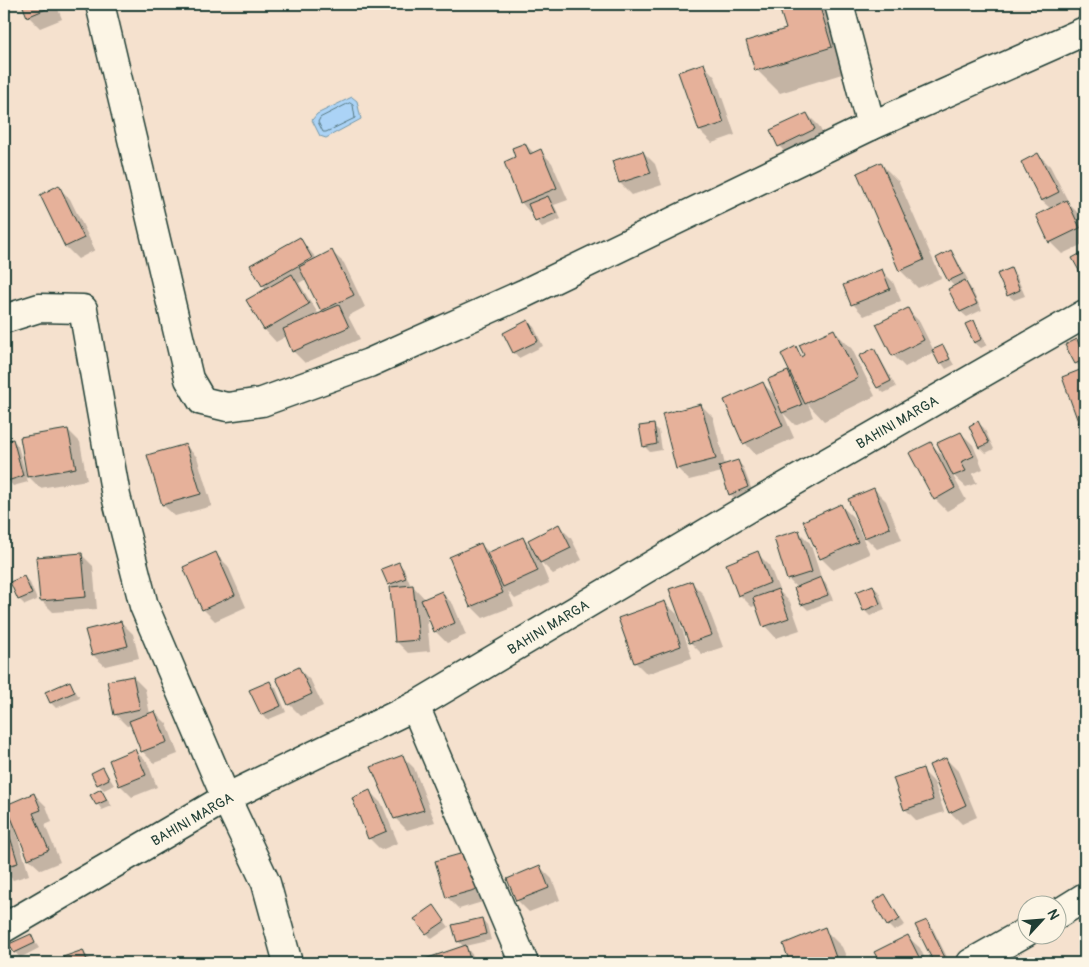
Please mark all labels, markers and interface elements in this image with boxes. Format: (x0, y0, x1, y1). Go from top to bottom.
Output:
street label: BAHINI MARGA (853, 392, 941, 453)
street label: BAHINI MARGA (504, 596, 592, 658)
street label: BAHINI MARGA (148, 789, 236, 850)
north arrow (1016, 894, 1066, 944)
text: N (1044, 907, 1063, 923)

